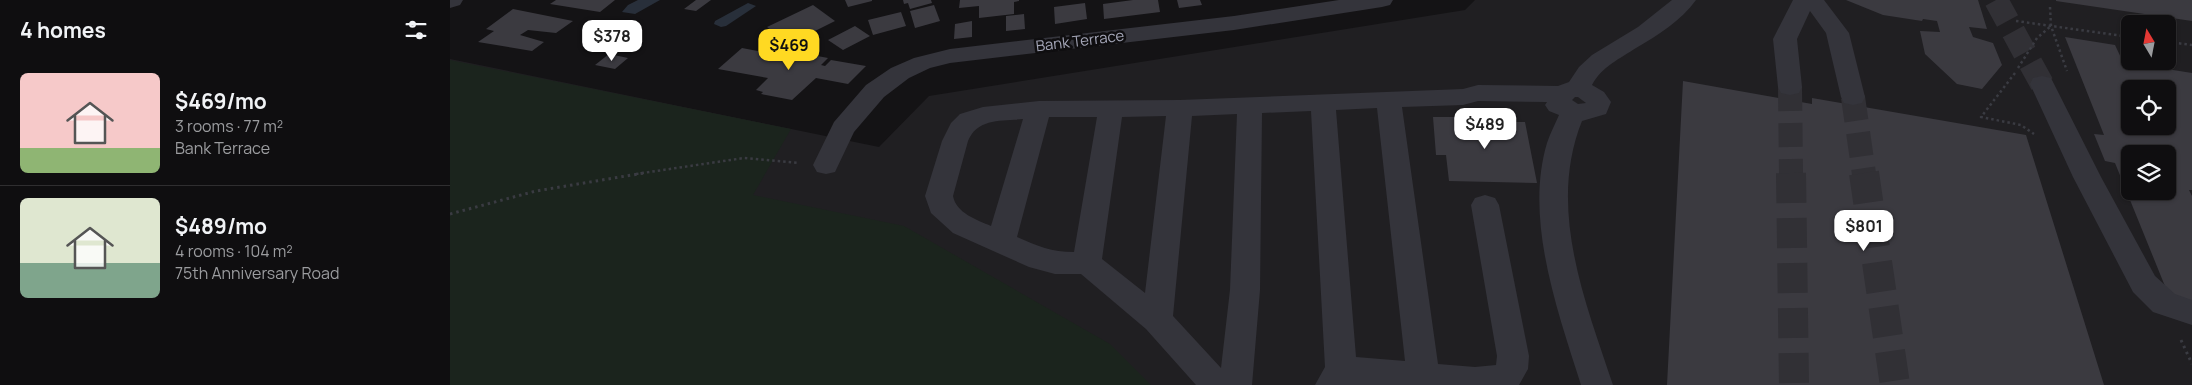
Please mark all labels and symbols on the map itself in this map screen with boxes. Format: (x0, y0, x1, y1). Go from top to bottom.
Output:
north arrow (2121, 15, 2176, 70)
pin: $378 (582, 20, 642, 62)
street label: Bank Terrace (1034, 25, 1126, 56)
pin: $469 (759, 28, 819, 71)
pin: $489 (1455, 108, 1515, 150)
pin: $801 (1834, 210, 1894, 252)

